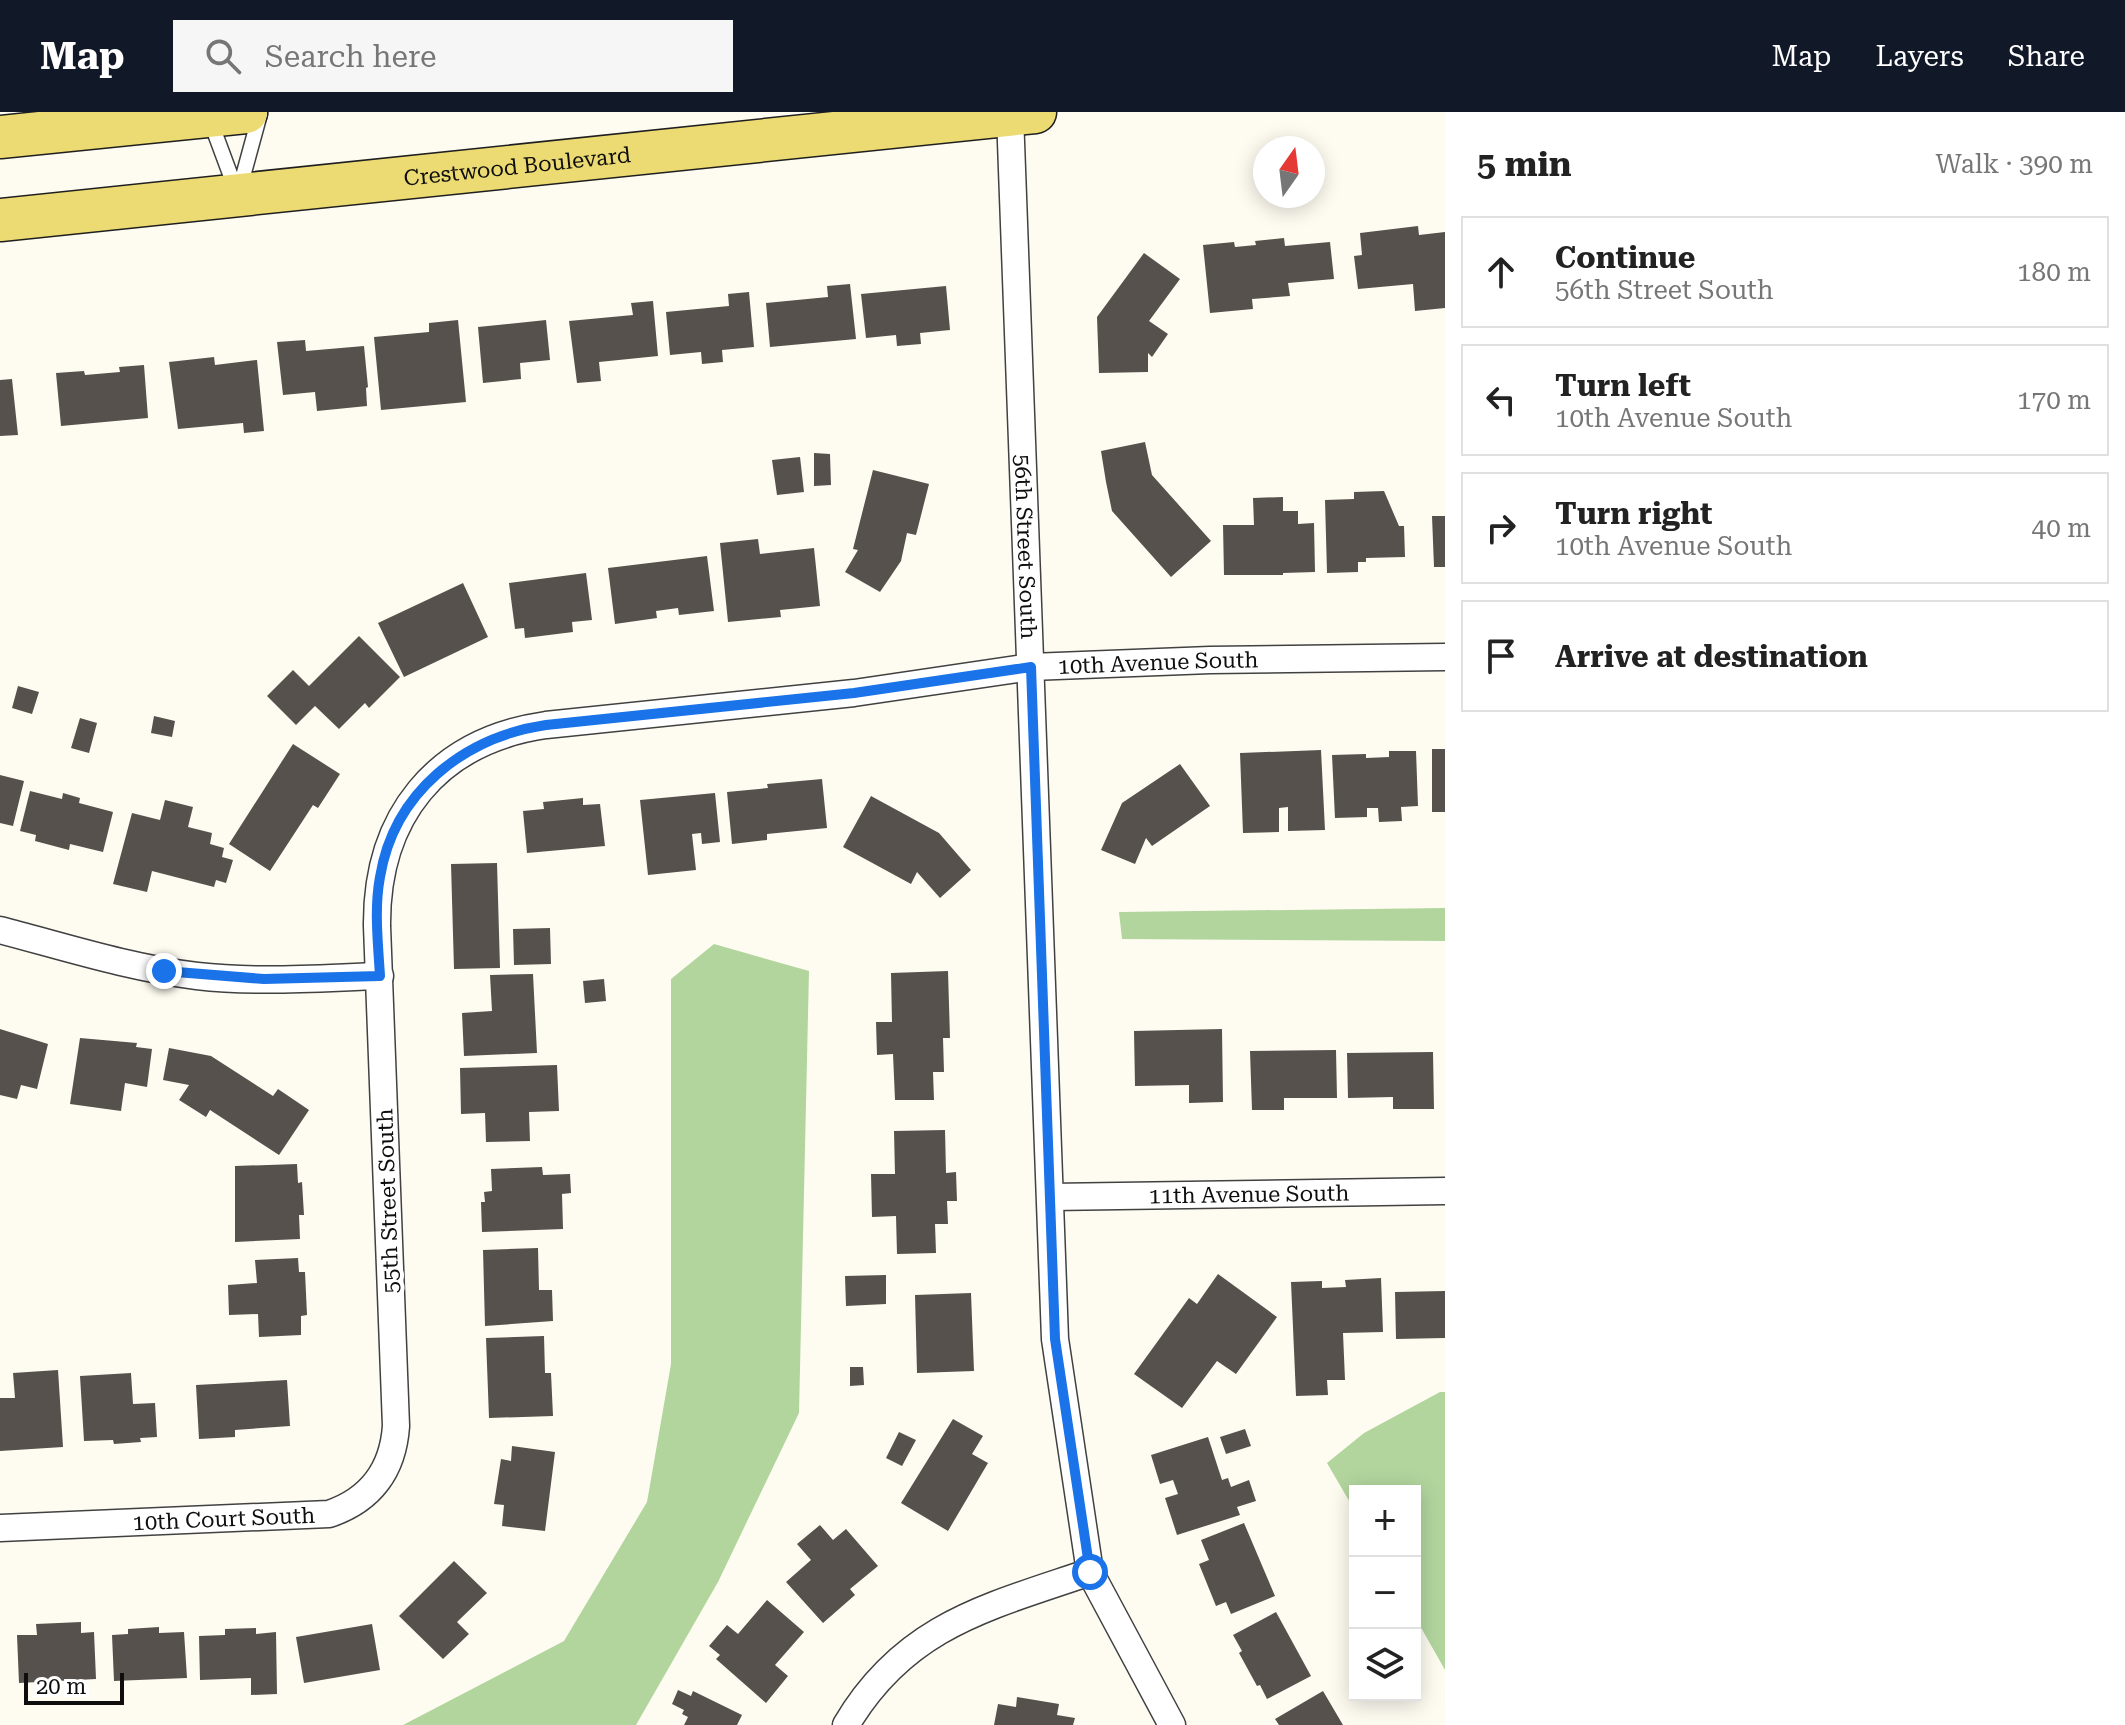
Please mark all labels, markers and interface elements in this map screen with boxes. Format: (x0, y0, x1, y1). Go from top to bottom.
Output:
search box (173, 20, 733, 92)
text: Map (40, 34, 125, 78)
icon: search (201, 34, 245, 78)
text: Search here (265, 39, 437, 74)
text: Map (1772, 40, 1831, 73)
text: Layers (1875, 40, 1964, 73)
text: Share (2008, 40, 2085, 73)
north arrow (1253, 136, 1325, 208)
street label: Crestwood Boulevard (402, 142, 632, 190)
text: 5 min (1477, 144, 1572, 184)
text: Walk · 390 m (1935, 149, 2093, 179)
text: Continue (1555, 240, 1695, 275)
icon: ahead (1479, 250, 1523, 294)
text: 180 m (2017, 257, 2091, 287)
text: 56th Street South (1555, 275, 1774, 305)
text: Turn left (1555, 368, 1691, 403)
icon: left (1479, 378, 1523, 422)
text: 170 m (2017, 385, 2091, 415)
text: 10th Avenue South (1555, 403, 1792, 433)
street label: 56th Street South (1010, 454, 1042, 640)
text: Turn right (1555, 496, 1712, 531)
icon: right (1479, 506, 1523, 550)
text: 40 m (2032, 513, 2091, 543)
text: 10th Avenue South (1555, 531, 1792, 561)
icon: arrive (1479, 634, 1523, 678)
text: Arrive at destination (1555, 639, 1868, 674)
street label: 10th Avenue South (1057, 647, 1259, 678)
route end (146, 953, 182, 989)
street label: 55th Street South (372, 1108, 404, 1294)
street label: 11th Avenue South (1148, 1180, 1350, 1208)
map controls (1349, 1485, 1421, 1701)
button: + (1349, 1485, 1421, 1557)
street label: 10th Court South (132, 1502, 316, 1535)
route start (1072, 1554, 1108, 1590)
button: − (1349, 1557, 1421, 1629)
button: layers (1349, 1629, 1421, 1701)
scale bar (24, 1669, 124, 1705)
text: 20 m (36, 1674, 86, 1699)

